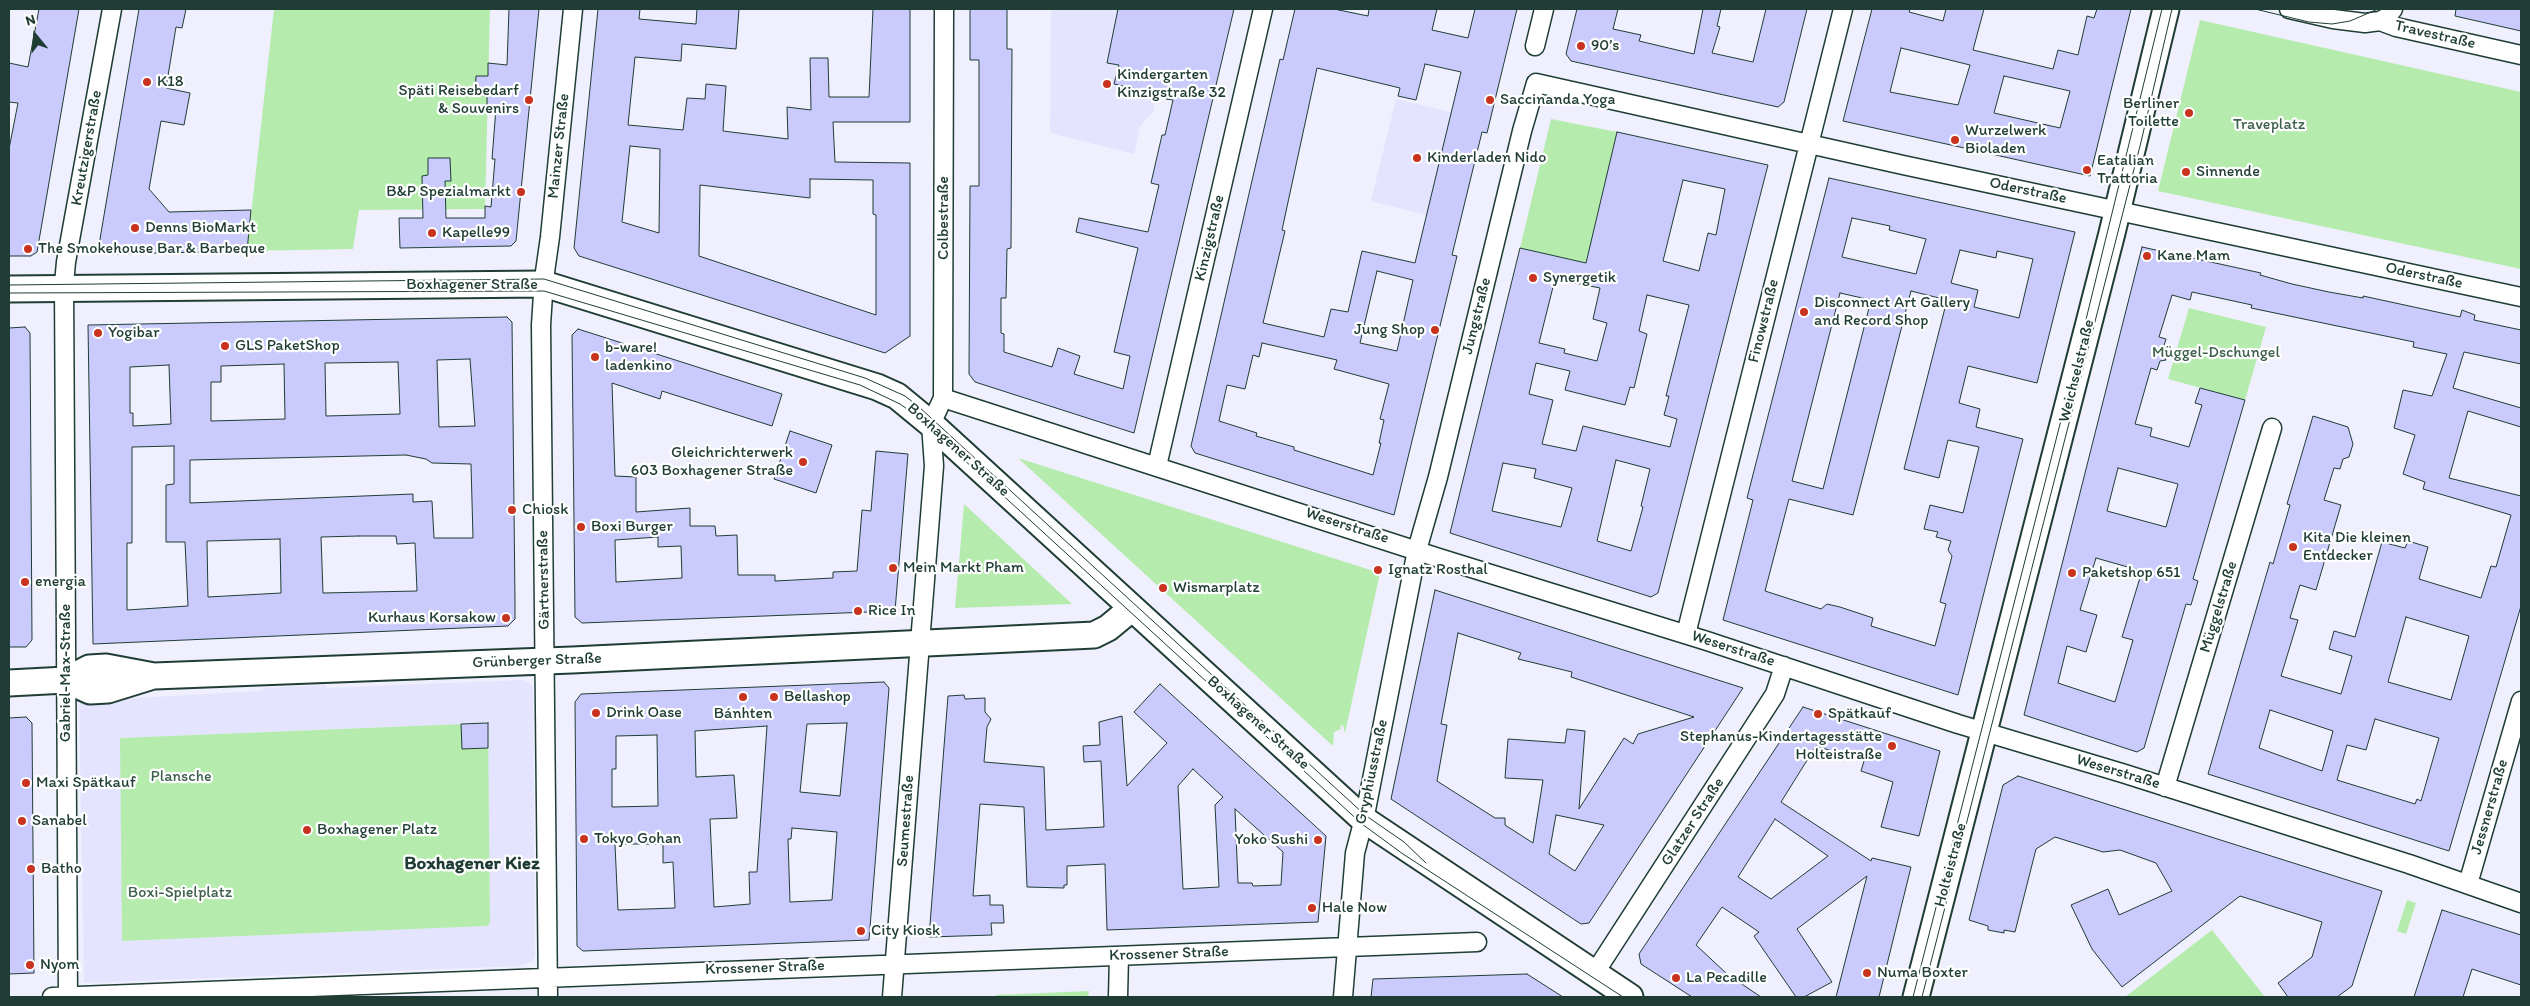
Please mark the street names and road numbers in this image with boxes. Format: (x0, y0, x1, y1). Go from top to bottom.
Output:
street label: Travestraße (2393, 16, 2477, 54)
street label: Kreutzigerstraße (67, 89, 107, 207)
street label: Mainzer Straße (544, 92, 574, 200)
street label: Oderstraße (1988, 173, 2068, 209)
street label: Colbestraße (934, 176, 954, 260)
street label: Kinzigstraße (1191, 193, 1229, 283)
street label: Oderstraße (2384, 258, 2464, 294)
street label: Boxhagener Straße (406, 275, 538, 295)
street label: Jungstraße (1458, 276, 1496, 356)
street label: Finowstraße (1744, 277, 1784, 365)
street label: Weichselstraße (2055, 318, 2099, 424)
street label: Boxhagener Straße (903, 399, 1013, 501)
street label: Weserstraße (1303, 504, 1391, 548)
street label: Gärtnerstraße (534, 530, 554, 630)
street label: Müggelstraße (2196, 559, 2242, 655)
street label: Gabriel-Max-Straße (56, 604, 76, 742)
street label: Weserstraße (1689, 627, 1777, 671)
street label: Grünberger Straße (472, 649, 602, 673)
street label: Boxhagener Straße (1203, 672, 1313, 774)
street label: Gryphiusstraße (1351, 718, 1393, 826)
street label: Weserstraße (2074, 750, 2162, 794)
street label: Jessnerstraße (2467, 757, 2513, 857)
street label: Glatzer Straße (1657, 774, 1729, 870)
street label: Seumestraße (893, 775, 919, 867)
street label: Holteistraße (1931, 821, 1971, 909)
street label: Krossener Straße (1109, 942, 1229, 966)
street label: Krossener Straße (705, 956, 825, 980)

